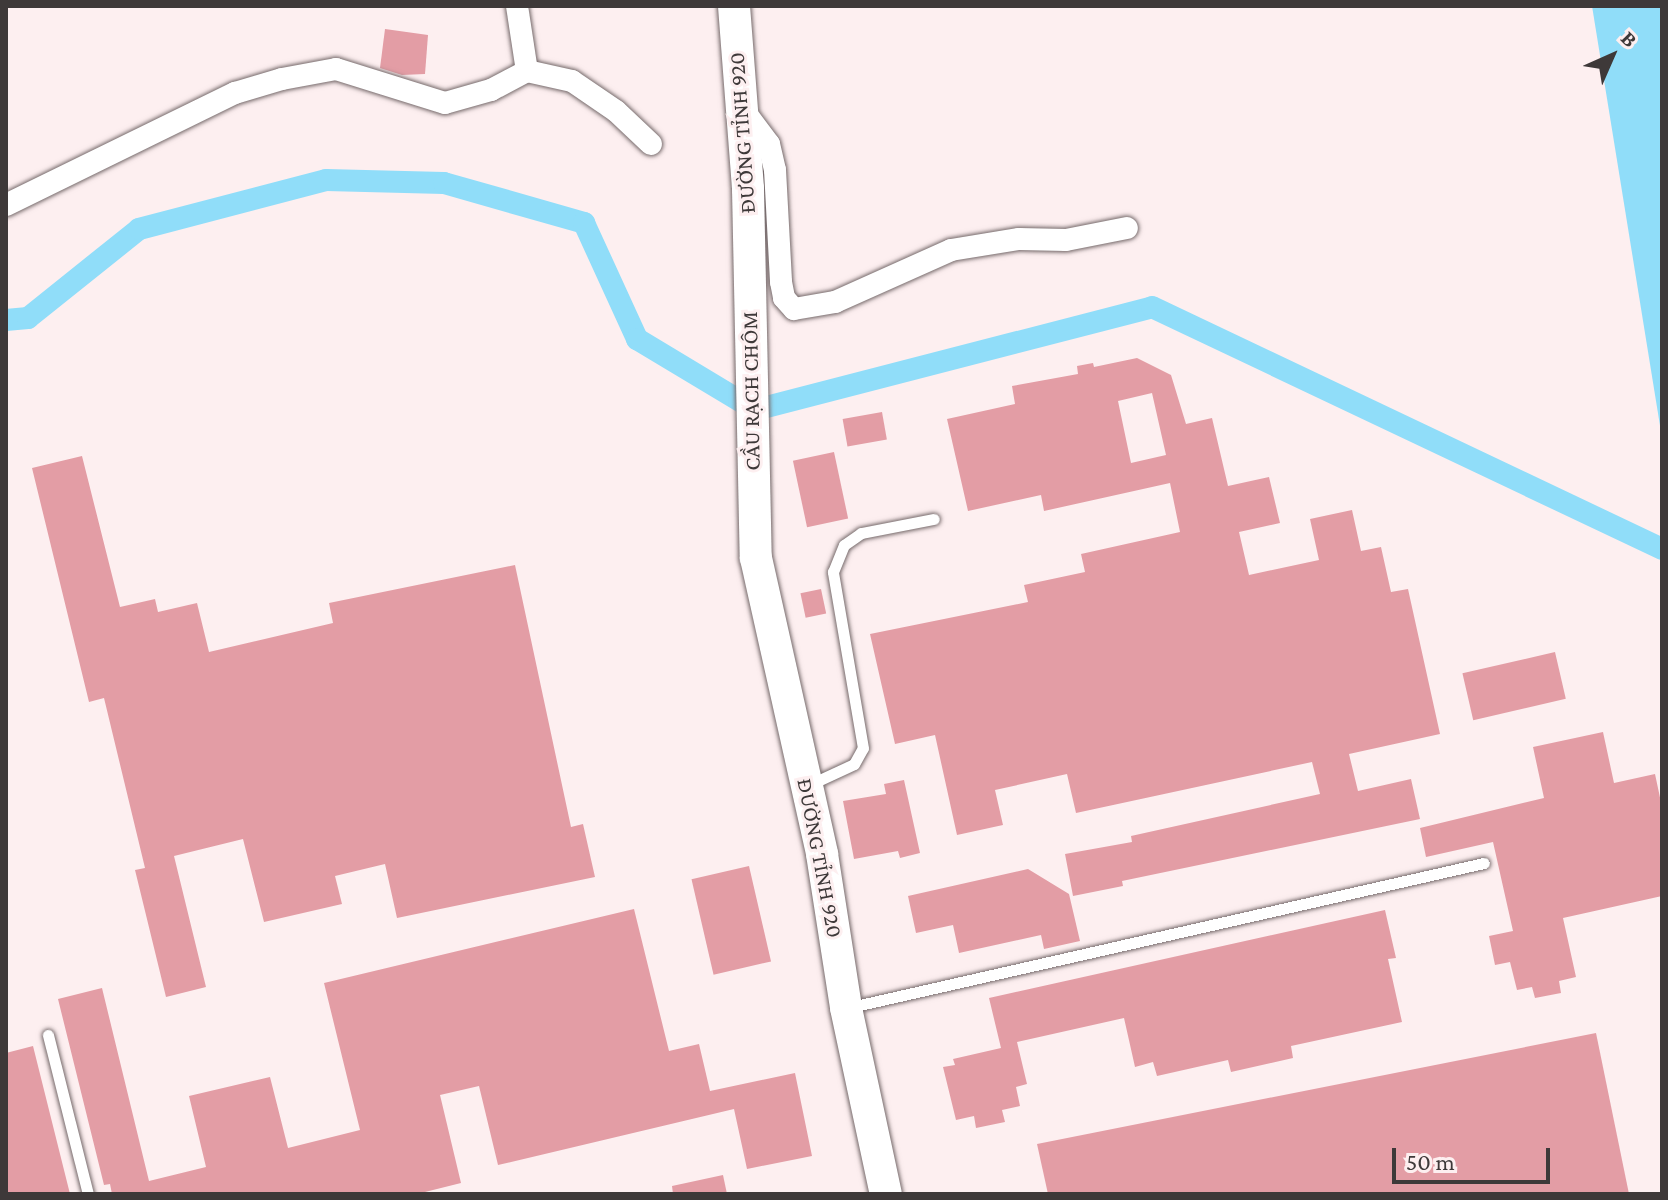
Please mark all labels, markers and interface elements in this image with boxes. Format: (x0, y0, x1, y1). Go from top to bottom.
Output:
north arrow (1572, 16, 1652, 96)
text: B (1616, 25, 1643, 52)
street label: ĐƯỜNG TỈNH 920 (723, 51, 761, 215)
street label: CẦU RẠCH CHÔM (736, 311, 766, 471)
street label: ĐƯỜNG TỈNH 920 (792, 776, 848, 940)
scale bar (1396, 1132, 1554, 1182)
text: 50 m (1406, 1148, 1455, 1175)

